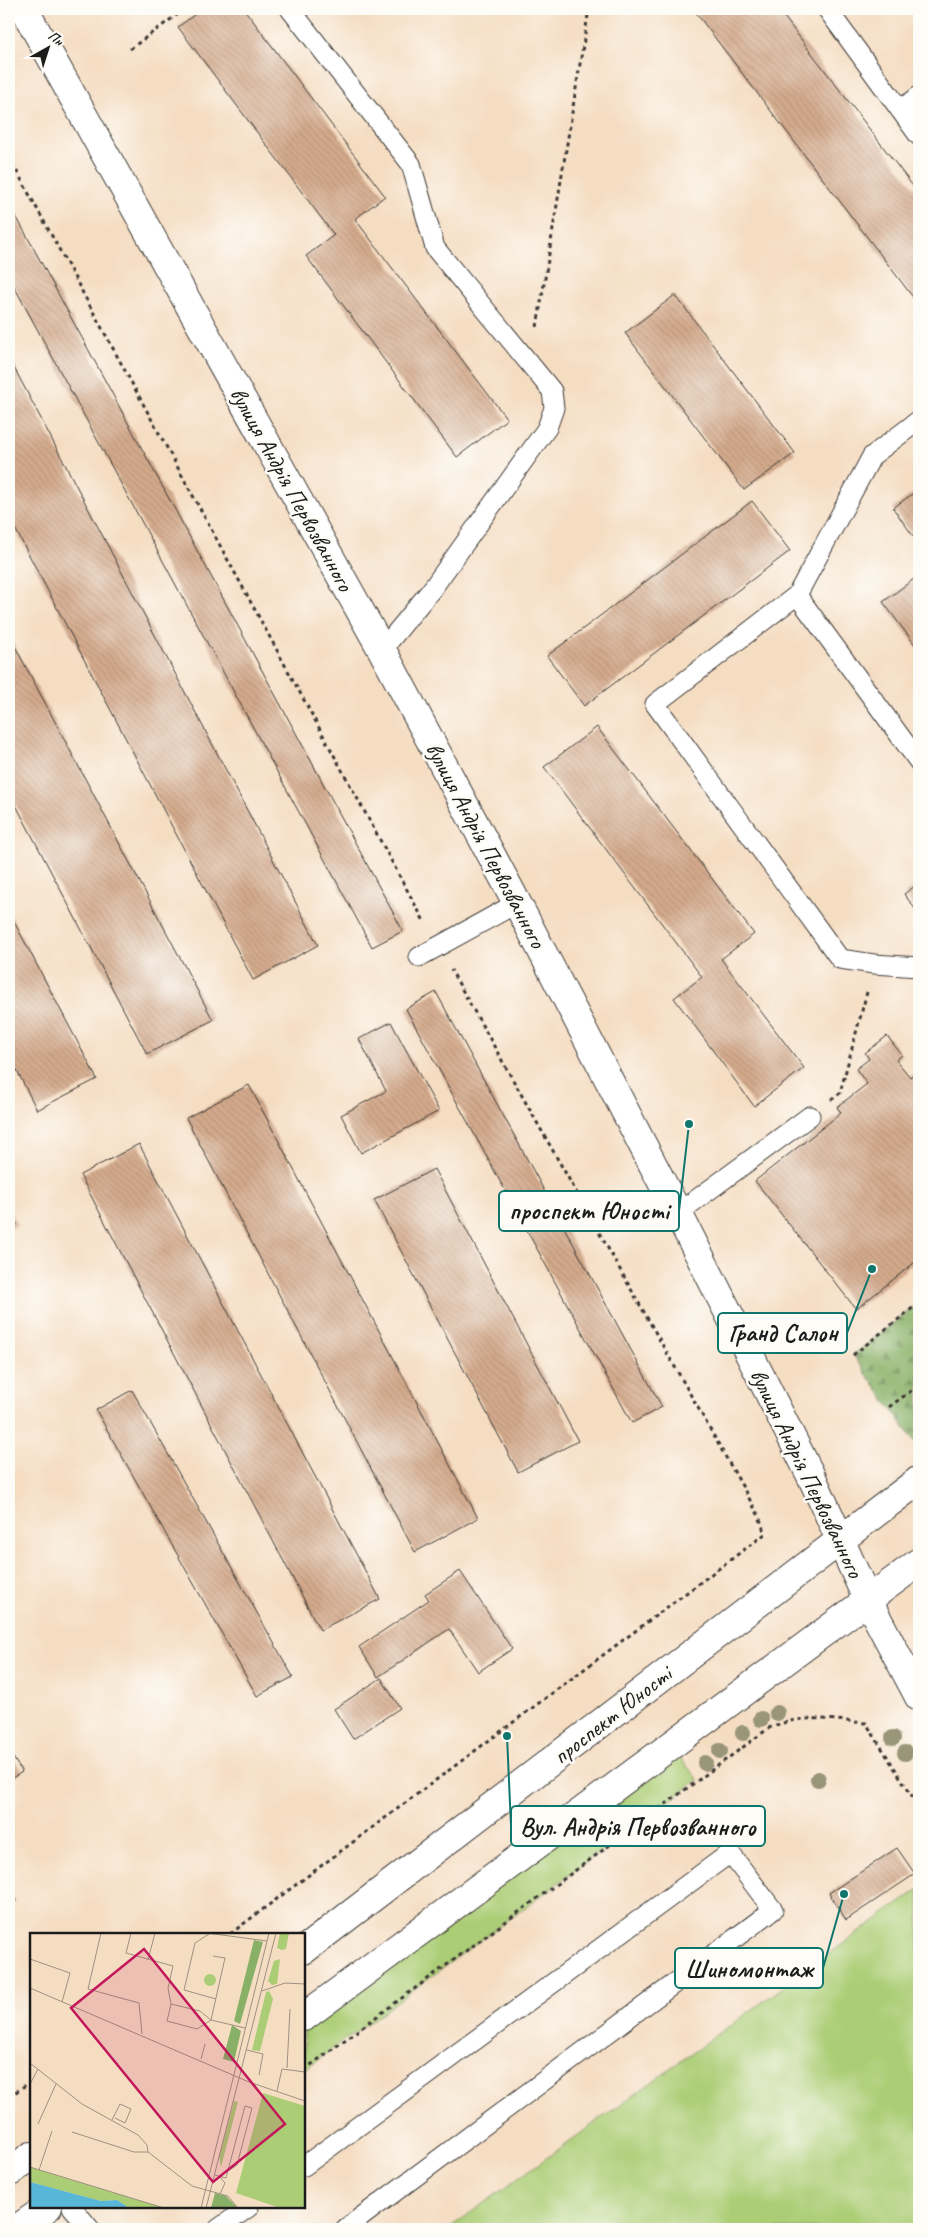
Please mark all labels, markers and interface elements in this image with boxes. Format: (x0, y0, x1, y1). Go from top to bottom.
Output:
north arrow (22, 22, 72, 72)
text: Пн (45, 27, 68, 50)
street label: вулиця Андрія Первозванного (223, 382, 361, 598)
street label: вулиця Андрія Первозванного (419, 737, 554, 954)
callout: проспект Юності (499, 1191, 679, 1231)
text: проспект Юності (509, 1195, 672, 1227)
callout: Гранд Салон (718, 1313, 847, 1353)
text: Гранд Салон (728, 1317, 839, 1349)
street label: вулиця Андрія Первозванного (743, 1364, 871, 1584)
street label: проспект Юності (546, 1658, 680, 1771)
callout: Вул. Андрія Первозванного (511, 1806, 765, 1846)
text: Вул. Андрія Первозванного (520, 1811, 757, 1843)
inset map (30, 1933, 305, 2208)
callout: Шиномонтаж (675, 1948, 823, 1988)
text: Шиномонтаж (685, 1953, 815, 1985)

